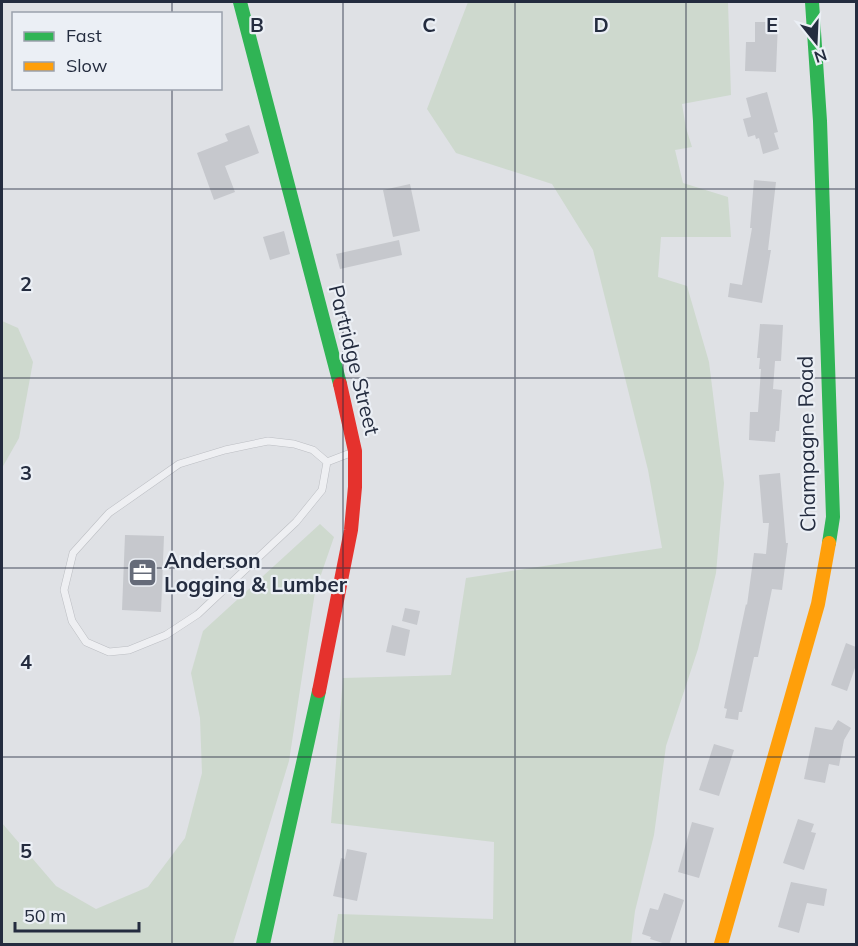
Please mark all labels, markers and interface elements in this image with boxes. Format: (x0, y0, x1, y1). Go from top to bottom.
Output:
legend (12, 12, 222, 90)
text: B (250, 12, 264, 37)
text: C (422, 12, 436, 37)
text: D (593, 12, 609, 37)
text: E (766, 12, 778, 37)
north arrow (786, 12, 846, 72)
text: Fast (66, 24, 102, 47)
text: N (812, 45, 829, 68)
text: Slow (66, 54, 108, 77)
text: 2 (20, 271, 32, 296)
street label: Partridge Street (324, 282, 386, 438)
street label: Champagne Road (791, 356, 821, 532)
text: 3 (20, 460, 32, 485)
place label: Anderson Logging & Lumber (164, 547, 348, 597)
office icon: Anderson Logging & Lumber (127, 557, 159, 589)
text: 4 (20, 649, 32, 674)
text: 5 (20, 838, 32, 863)
scale bar (15, 895, 140, 933)
text: 50 m (24, 904, 66, 927)

